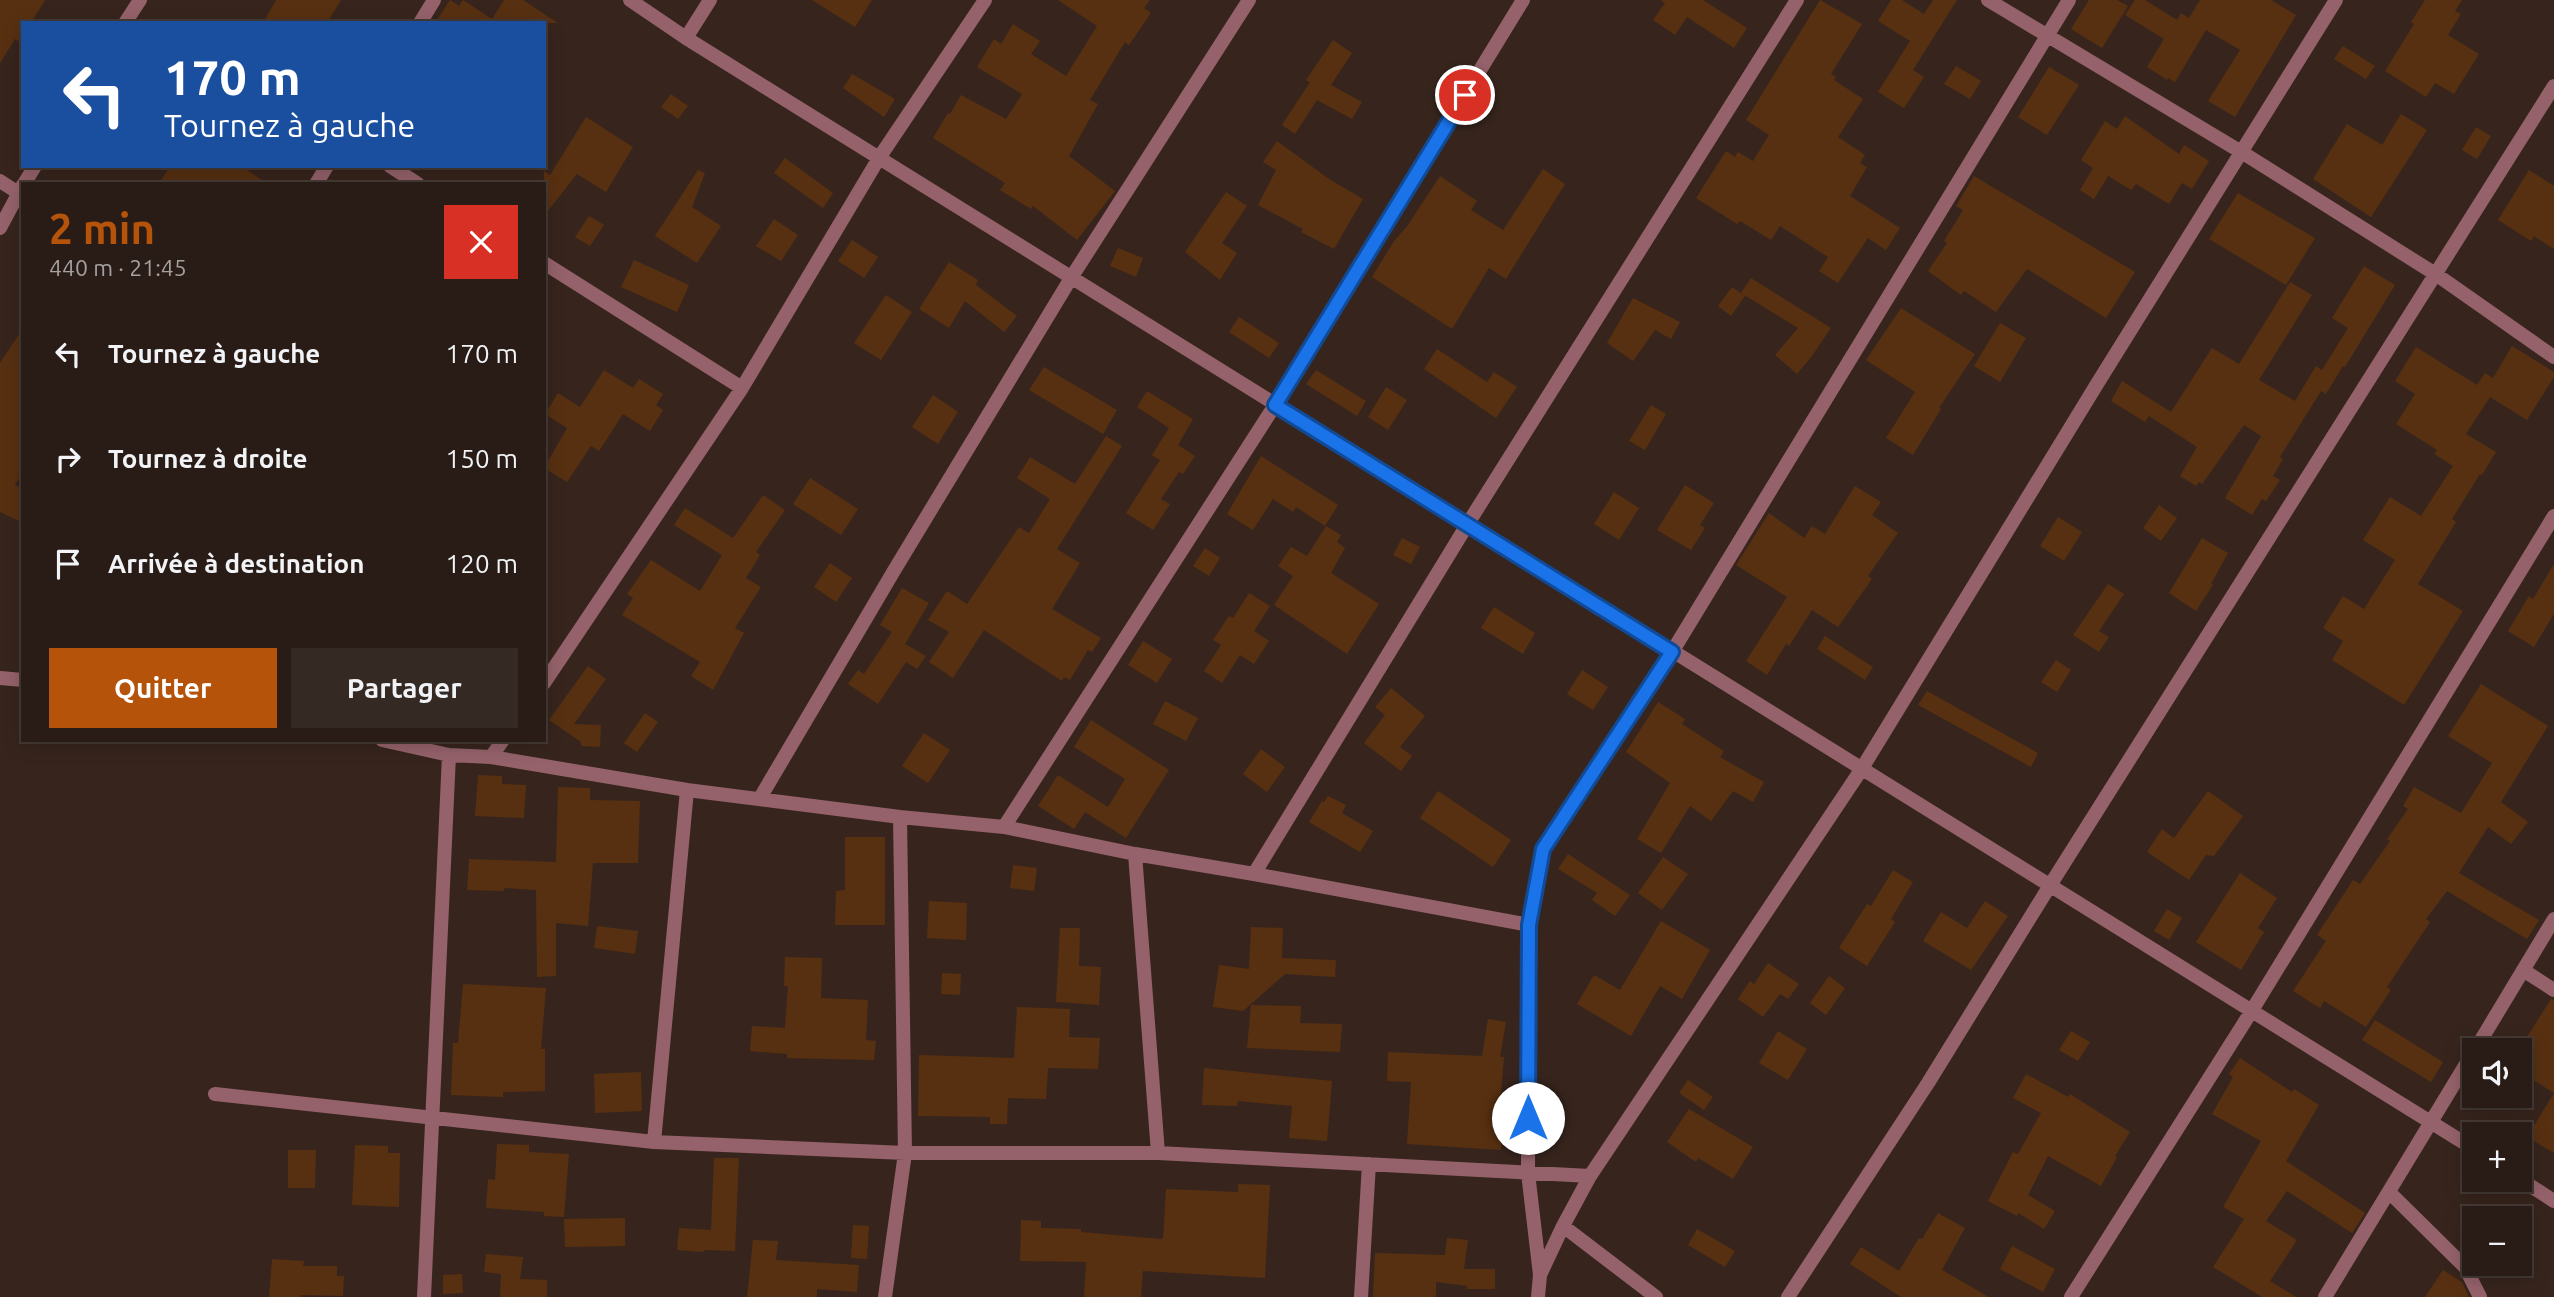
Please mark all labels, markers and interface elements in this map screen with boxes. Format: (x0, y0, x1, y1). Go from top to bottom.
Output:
icon: left (49, 49, 140, 140)
text: 170 m (164, 49, 301, 104)
pin (1435, 65, 1495, 125)
icon: arrive (1446, 76, 1484, 114)
text: Tournez à gauche (164, 107, 415, 143)
text: 2 min (49, 205, 155, 252)
button: close (444, 205, 518, 279)
text: 440 m · 21:45 (49, 255, 187, 280)
icon: left (49, 335, 87, 373)
text: Tournez à gauche (108, 339, 320, 368)
text: 170 m (446, 339, 518, 368)
icon: right (49, 440, 87, 478)
text: Tournez à droite (108, 444, 307, 473)
text: 150 m (446, 444, 518, 473)
icon: arrive (49, 545, 87, 583)
text: Arrivée à destination (108, 549, 364, 578)
text: 120 m (446, 549, 518, 578)
button: Quitter (49, 648, 277, 728)
button: Partager (291, 648, 518, 728)
map controls (2462, 1038, 2532, 1276)
button: sound (2462, 1038, 2532, 1108)
position arrow (1491, 1081, 1565, 1155)
button: + (2462, 1122, 2532, 1192)
button: − (2462, 1206, 2532, 1276)

